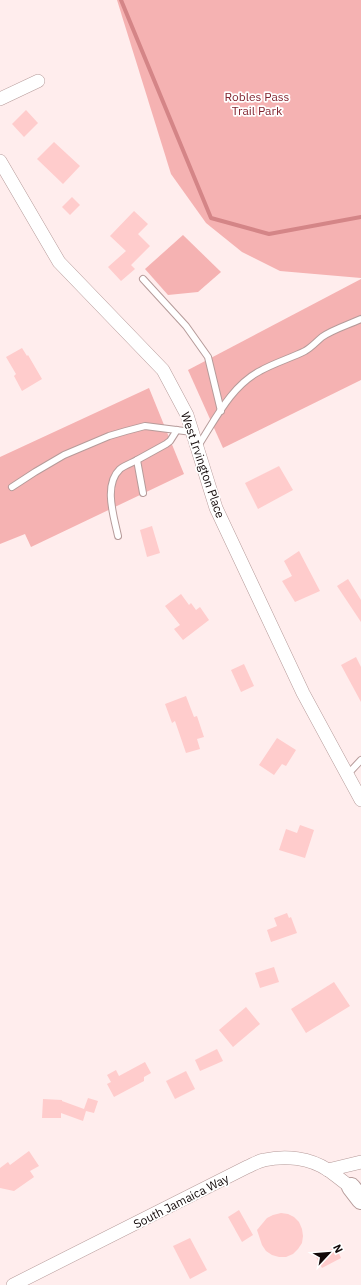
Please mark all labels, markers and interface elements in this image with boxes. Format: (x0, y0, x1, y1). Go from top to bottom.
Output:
park label: Robles Pass Trail Park (225, 89, 290, 118)
street label: West Irvington Place (178, 410, 228, 520)
street label: South Jamaica Way (131, 1170, 231, 1232)
north arrow (309, 1233, 349, 1273)
text: N (330, 1242, 346, 1255)

